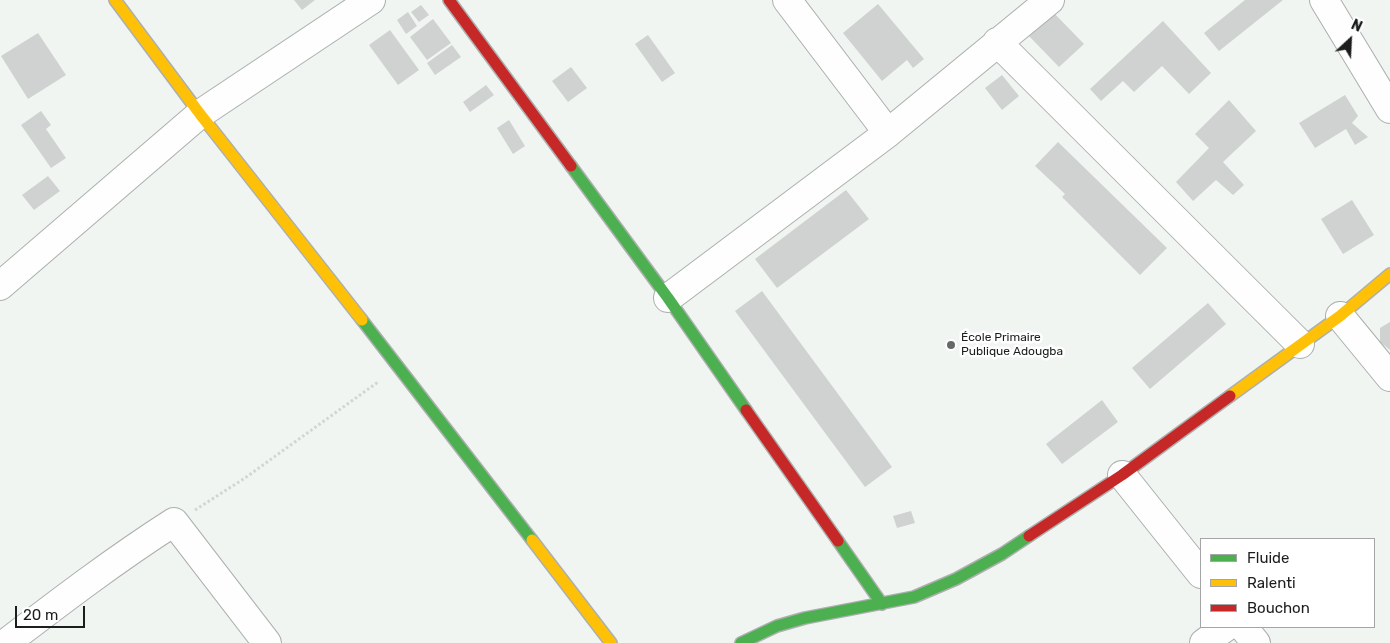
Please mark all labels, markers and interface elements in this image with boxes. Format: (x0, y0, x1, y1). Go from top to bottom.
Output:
north arrow (1325, 15, 1375, 65)
text: N (1348, 16, 1365, 36)
place label: École Primaire Publique Adougba (961, 331, 1063, 359)
marker: École Primaire Publique Adougba (945, 339, 957, 351)
legend (1200, 538, 1375, 628)
text: Fluide (1247, 549, 1289, 567)
text: Ralenti (1247, 574, 1296, 592)
scale bar (18, 596, 88, 628)
text: Bouchon (1247, 599, 1310, 617)
text: 20 m (23, 606, 58, 624)

